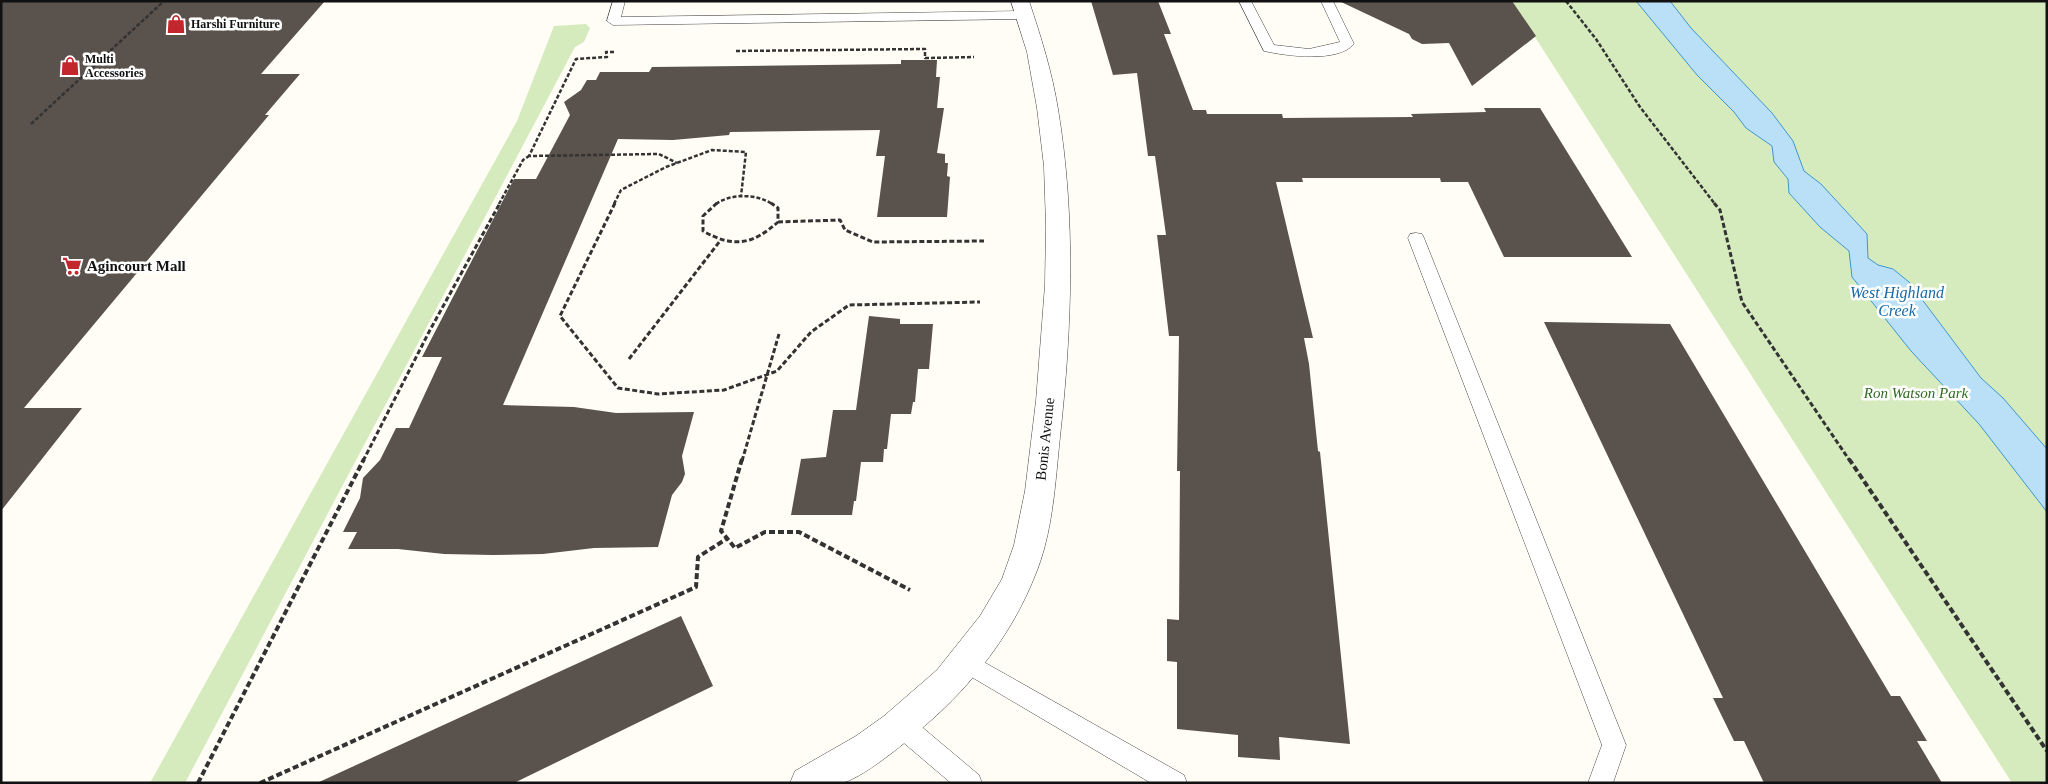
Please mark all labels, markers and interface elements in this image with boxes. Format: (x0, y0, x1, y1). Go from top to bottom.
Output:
shop icon: Harshi Furniture (165, 13, 187, 35)
place label: Harshi Furniture (191, 17, 280, 31)
place label: Multi Accessories (85, 52, 144, 80)
shop icon: Multi Accessories (59, 55, 81, 77)
supermarket icon: Agincourt Mall (61, 255, 83, 277)
place label: Agincourt Mall (87, 258, 186, 274)
water label: West Highland Creek (1850, 284, 1945, 319)
park label: Ron Watson Park (1863, 385, 1969, 401)
street label: Bonis Avenue (1033, 396, 1057, 481)

